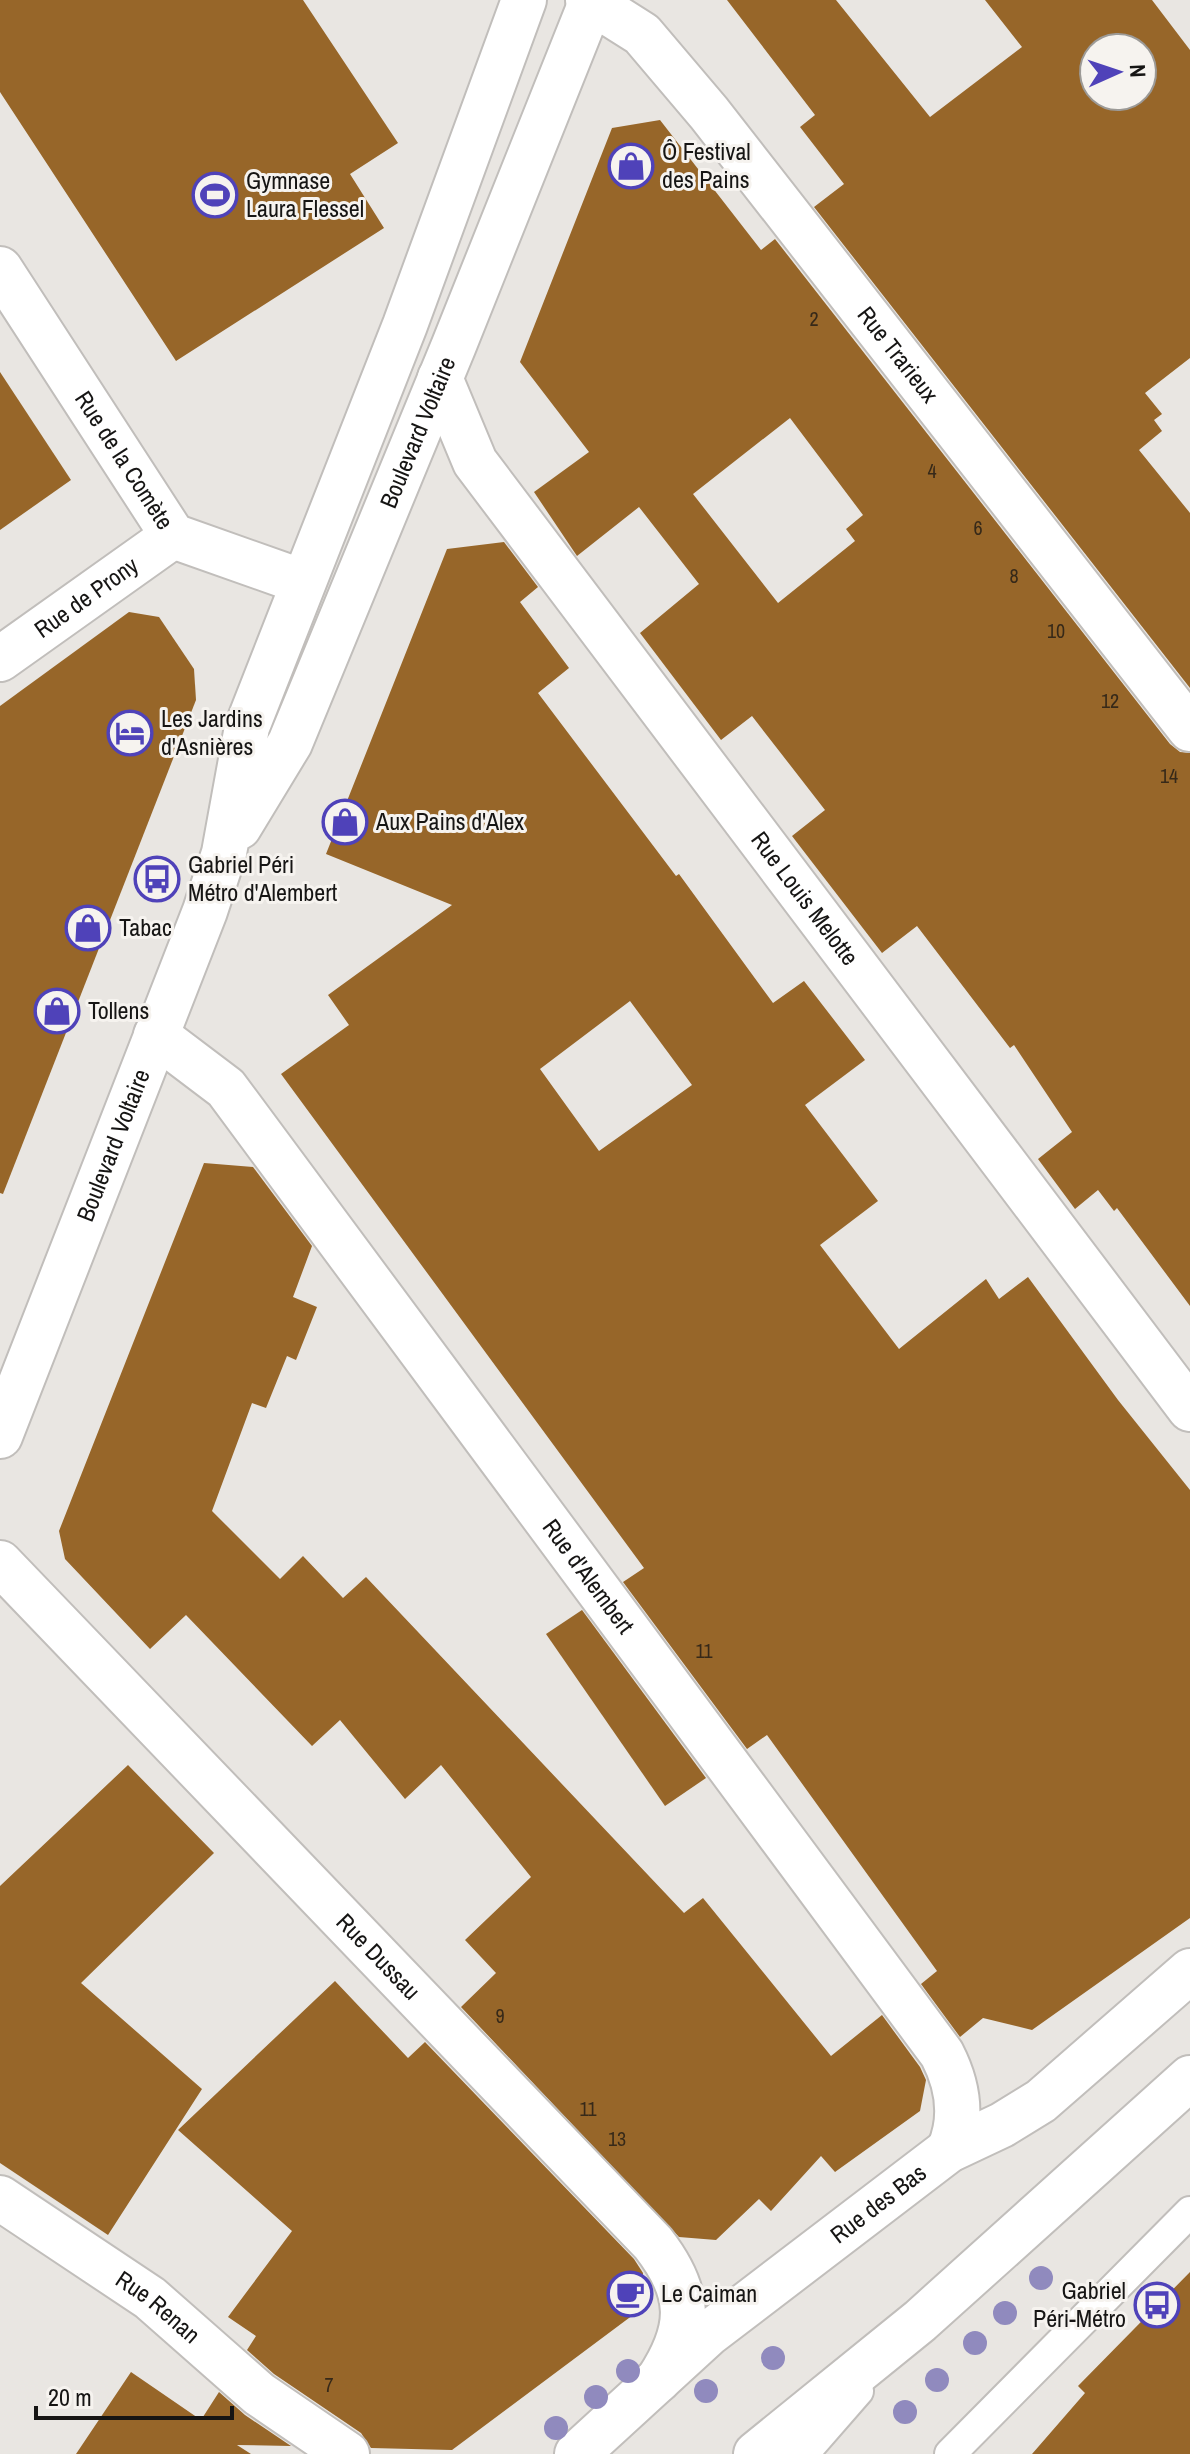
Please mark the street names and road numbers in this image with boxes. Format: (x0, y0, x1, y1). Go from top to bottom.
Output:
street label: Rue Trarieux (851, 299, 946, 409)
street label: Boulevard Voltaire (372, 352, 462, 513)
street label: Rue de la Comète (68, 384, 181, 535)
street label: Rue de Prony (27, 549, 144, 645)
street label: Rue Louis Melotte (744, 825, 866, 971)
street label: Boulevard Voltaire (68, 1064, 157, 1226)
street label: Rue d'Alembert (536, 1512, 642, 1640)
street label: Rue Dussau (330, 1906, 428, 2006)
street label: Rue des Bas (823, 2156, 932, 2250)
street label: Rue Renan (110, 2263, 207, 2350)

